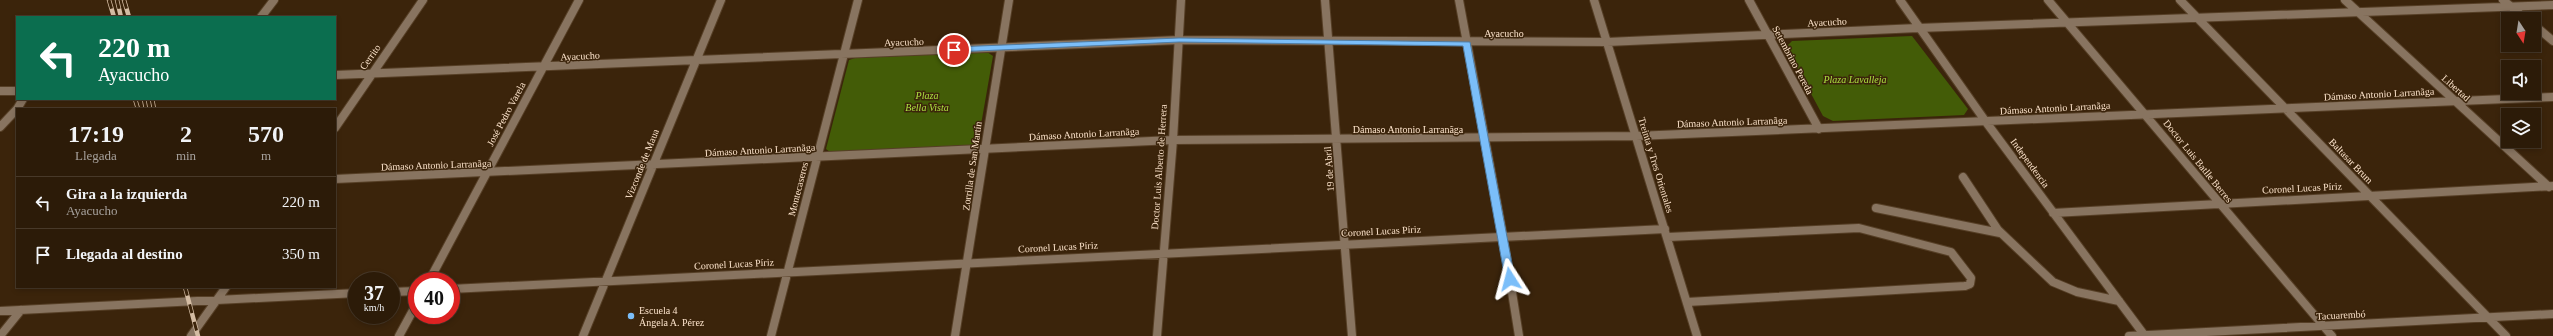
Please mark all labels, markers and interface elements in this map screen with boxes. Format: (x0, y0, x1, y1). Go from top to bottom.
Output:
north arrow (2501, 12, 2541, 52)
map controls (2501, 12, 2541, 148)
street label: Ayacucho (1807, 15, 1847, 29)
street label: Setembrino Pereda (1770, 24, 1816, 97)
street label: Ayacucho (1484, 28, 1524, 39)
icon: left (32, 32, 84, 84)
text: 220 m (98, 32, 170, 63)
pin (937, 33, 971, 67)
street label: Ayacucho (884, 36, 924, 48)
icon: arrive (943, 39, 965, 61)
street label: Cerrito (357, 42, 383, 72)
street label: Ayacucho (560, 49, 600, 63)
button: sound (2501, 60, 2541, 100)
text: Ayacucho (98, 65, 169, 85)
street label: Libertad (2440, 73, 2472, 103)
park label: Plaza Lavalleja (1822, 74, 1887, 85)
street label: José Pedro Varela (484, 80, 528, 148)
street label: Dámaso Antonio Larranãga (2324, 86, 2435, 102)
park label: Plaza Bella Vista (905, 90, 949, 113)
street label: Dámaso Antonio Larranãga (2000, 100, 2111, 116)
street label: Doctor Luis Alberto de Herrera (1149, 103, 1169, 230)
button: layers (2501, 108, 2541, 148)
street label: Dámaso Antonio Larranãga (1677, 115, 1788, 129)
street label: Treinta y Tres Orientales (1636, 116, 1676, 214)
street label: Doctor Luis Batlle Berres (2161, 118, 2235, 205)
text: 17:19 (68, 121, 124, 147)
text: 2 (180, 121, 192, 147)
text: 570 (248, 121, 284, 147)
street label: Zorrilla de San Martín (960, 121, 984, 211)
street label: Dámaso Antonio Larranãga (1353, 124, 1464, 135)
street label: Dámaso Antonio Larranãga (1029, 126, 1140, 142)
street label: Vizconde de Maua (623, 127, 661, 201)
street label: Independencia (2008, 136, 2052, 190)
street label: Baltasar Brum (2327, 136, 2375, 186)
street label: Dámaso Antonio Larranãga (705, 142, 816, 158)
street label: 19 de Abril (1322, 146, 1336, 192)
text: Llegada (75, 148, 117, 163)
text: min (176, 148, 196, 163)
text: m (261, 148, 271, 163)
street label: Dámaso Antonio Larranãga (381, 158, 492, 172)
street label: Montecaseros (786, 161, 810, 217)
street label: Coronel Lucas Píriz (2262, 180, 2343, 196)
text: Gira a la izquierda (66, 186, 187, 202)
icon: left (32, 192, 54, 214)
text: 220 m (282, 194, 320, 210)
text: Ayacucho (66, 203, 118, 218)
street label: Coronel Lucas Píriz (1341, 223, 1422, 239)
street label: Coronel Lucas Píriz (1018, 239, 1099, 255)
icon: arrive (32, 244, 54, 266)
text: Llegada al destino (66, 246, 183, 262)
text: 350 m (282, 246, 320, 262)
street label: Coronel Lucas Píriz (694, 256, 775, 272)
position arrow (1489, 258, 1531, 300)
speed limit sign: 40 (408, 272, 460, 324)
text: 37 (364, 282, 384, 304)
text: km/h (364, 302, 384, 313)
place label: Escuela 4 Ángela A. Pérez (639, 305, 705, 328)
street label: Tacuarembó (2316, 308, 2366, 322)
marker: Escuela 4 Ángela A. Pérez (626, 311, 636, 321)

